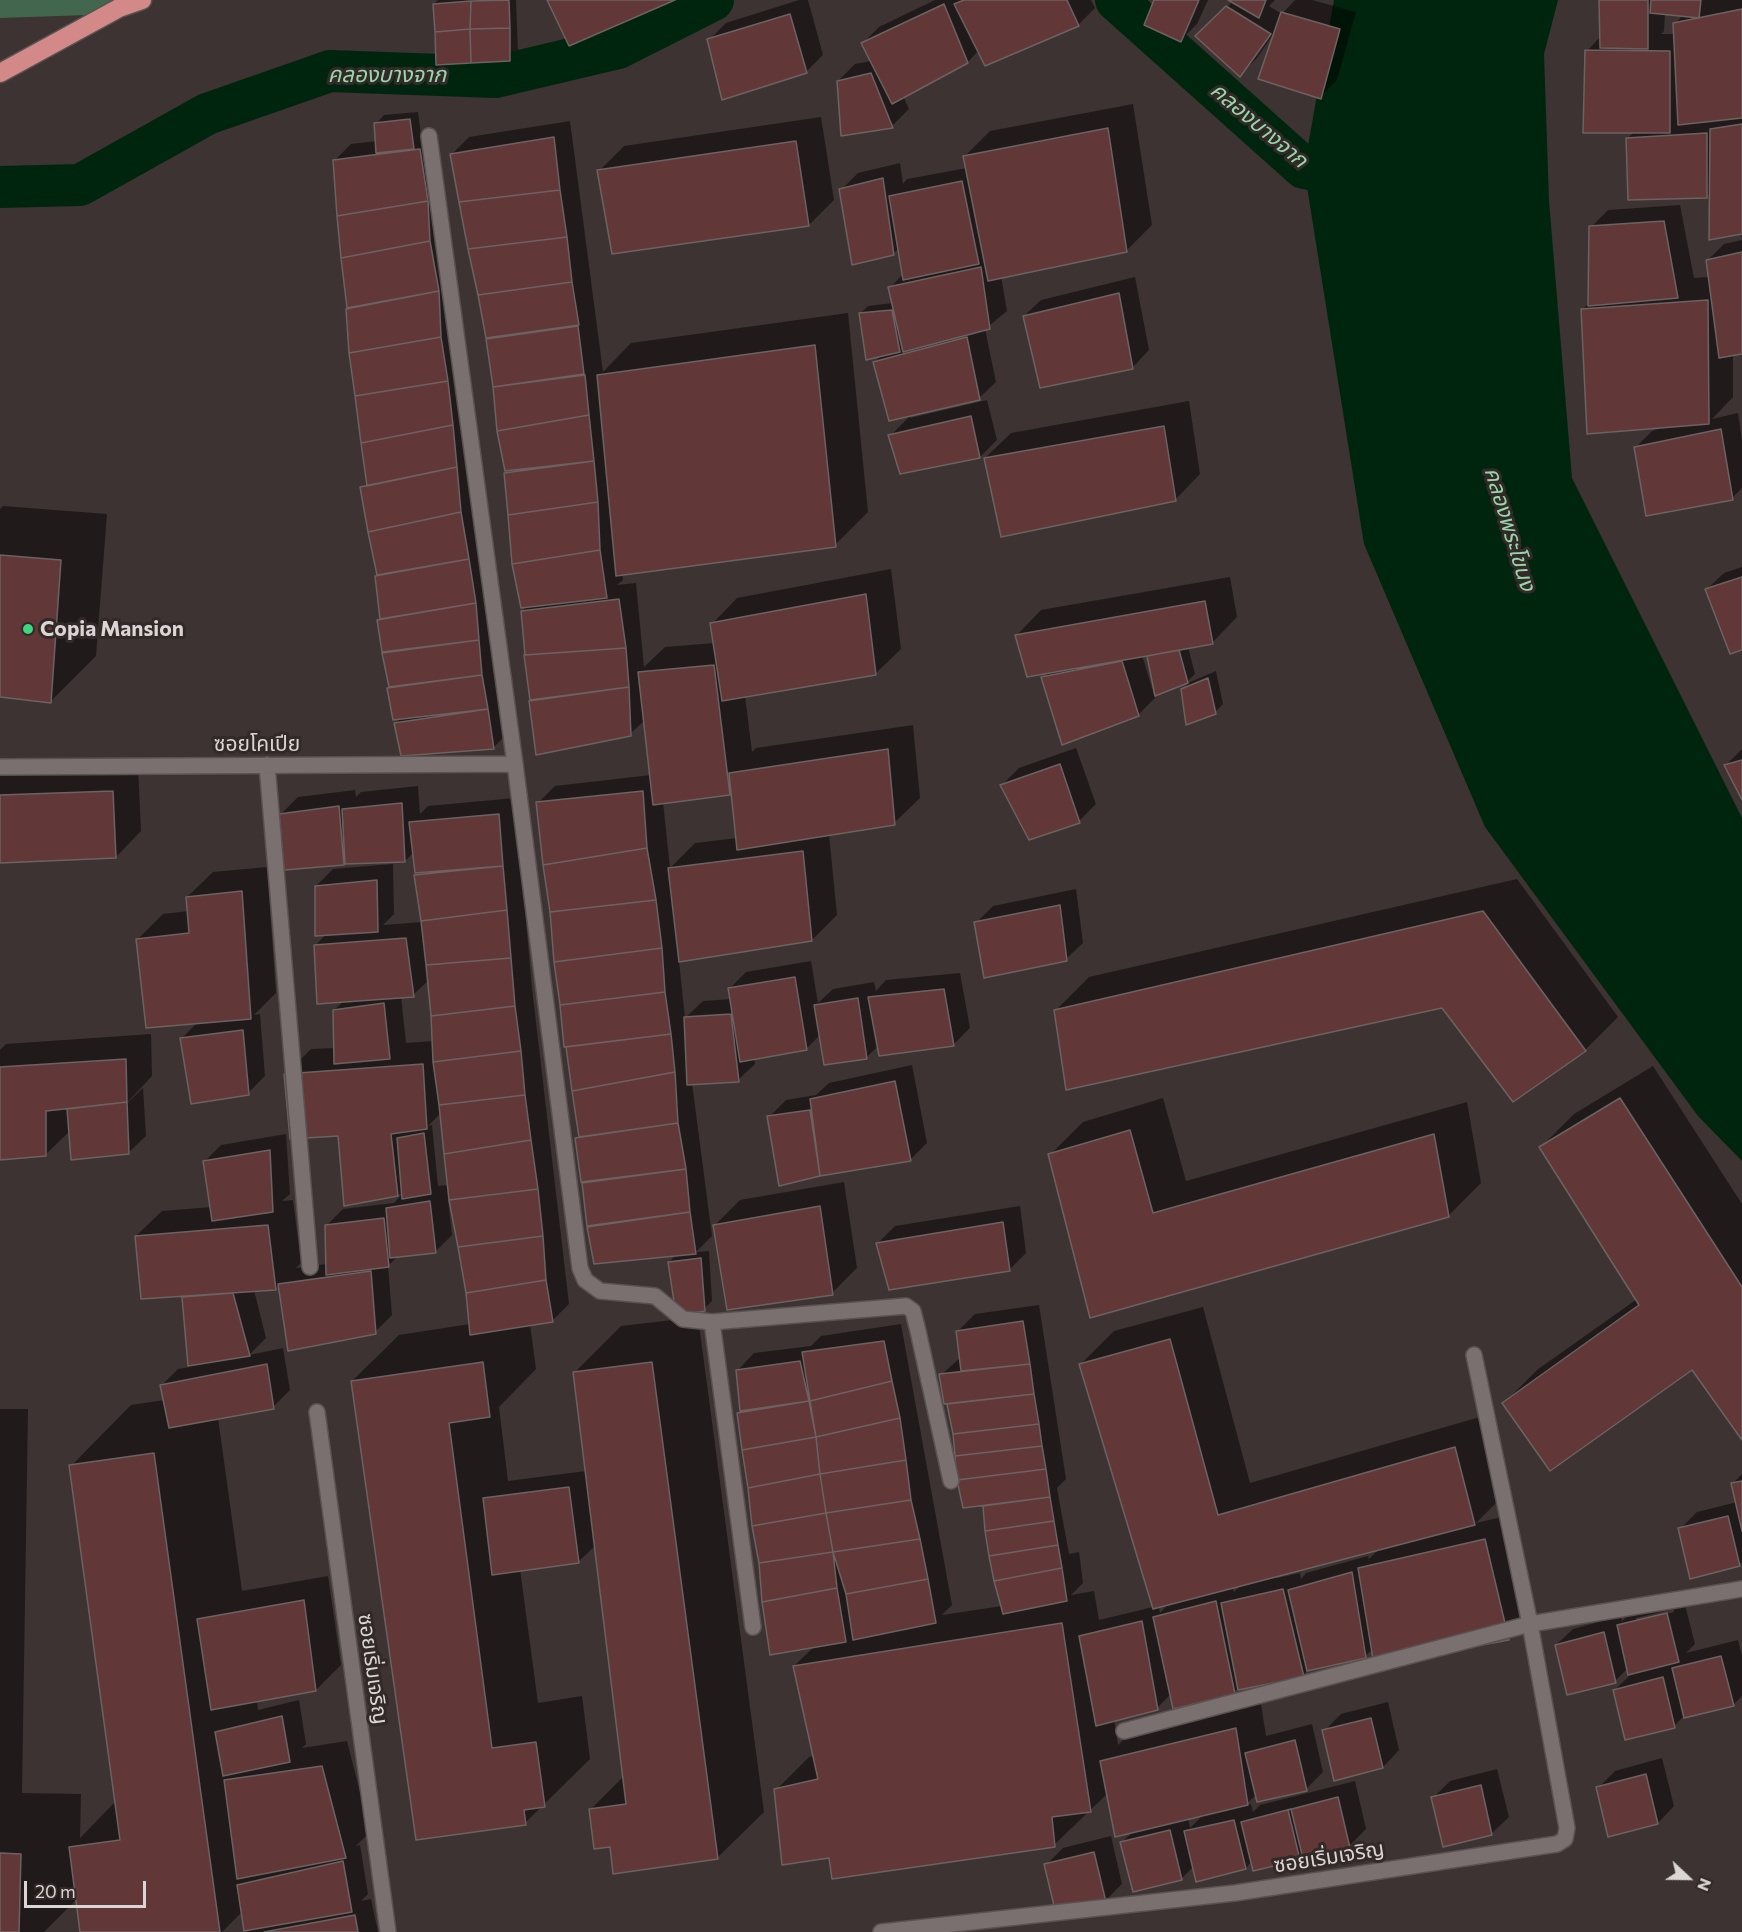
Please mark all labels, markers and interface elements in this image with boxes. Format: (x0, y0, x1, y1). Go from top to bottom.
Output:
water label: คลองบางจาก (328, 62, 446, 88)
water label: คลองบางจาก (1205, 77, 1313, 173)
water label: คลองพระโขนง (1479, 464, 1541, 594)
place label: Copia Mansion (40, 616, 184, 642)
marker: Copia Mansion (21, 622, 35, 636)
street label: ซอยโคเปีย (214, 731, 300, 757)
street label: ซอยเริ่มเจริญ (353, 1612, 393, 1726)
street label: ซอยเริ่มเจริญ (1272, 1836, 1386, 1878)
north arrow (1658, 1848, 1718, 1908)
scale bar (27, 1869, 148, 1907)
text: N (1694, 1876, 1716, 1894)
text: 20 m (35, 1880, 76, 1902)

